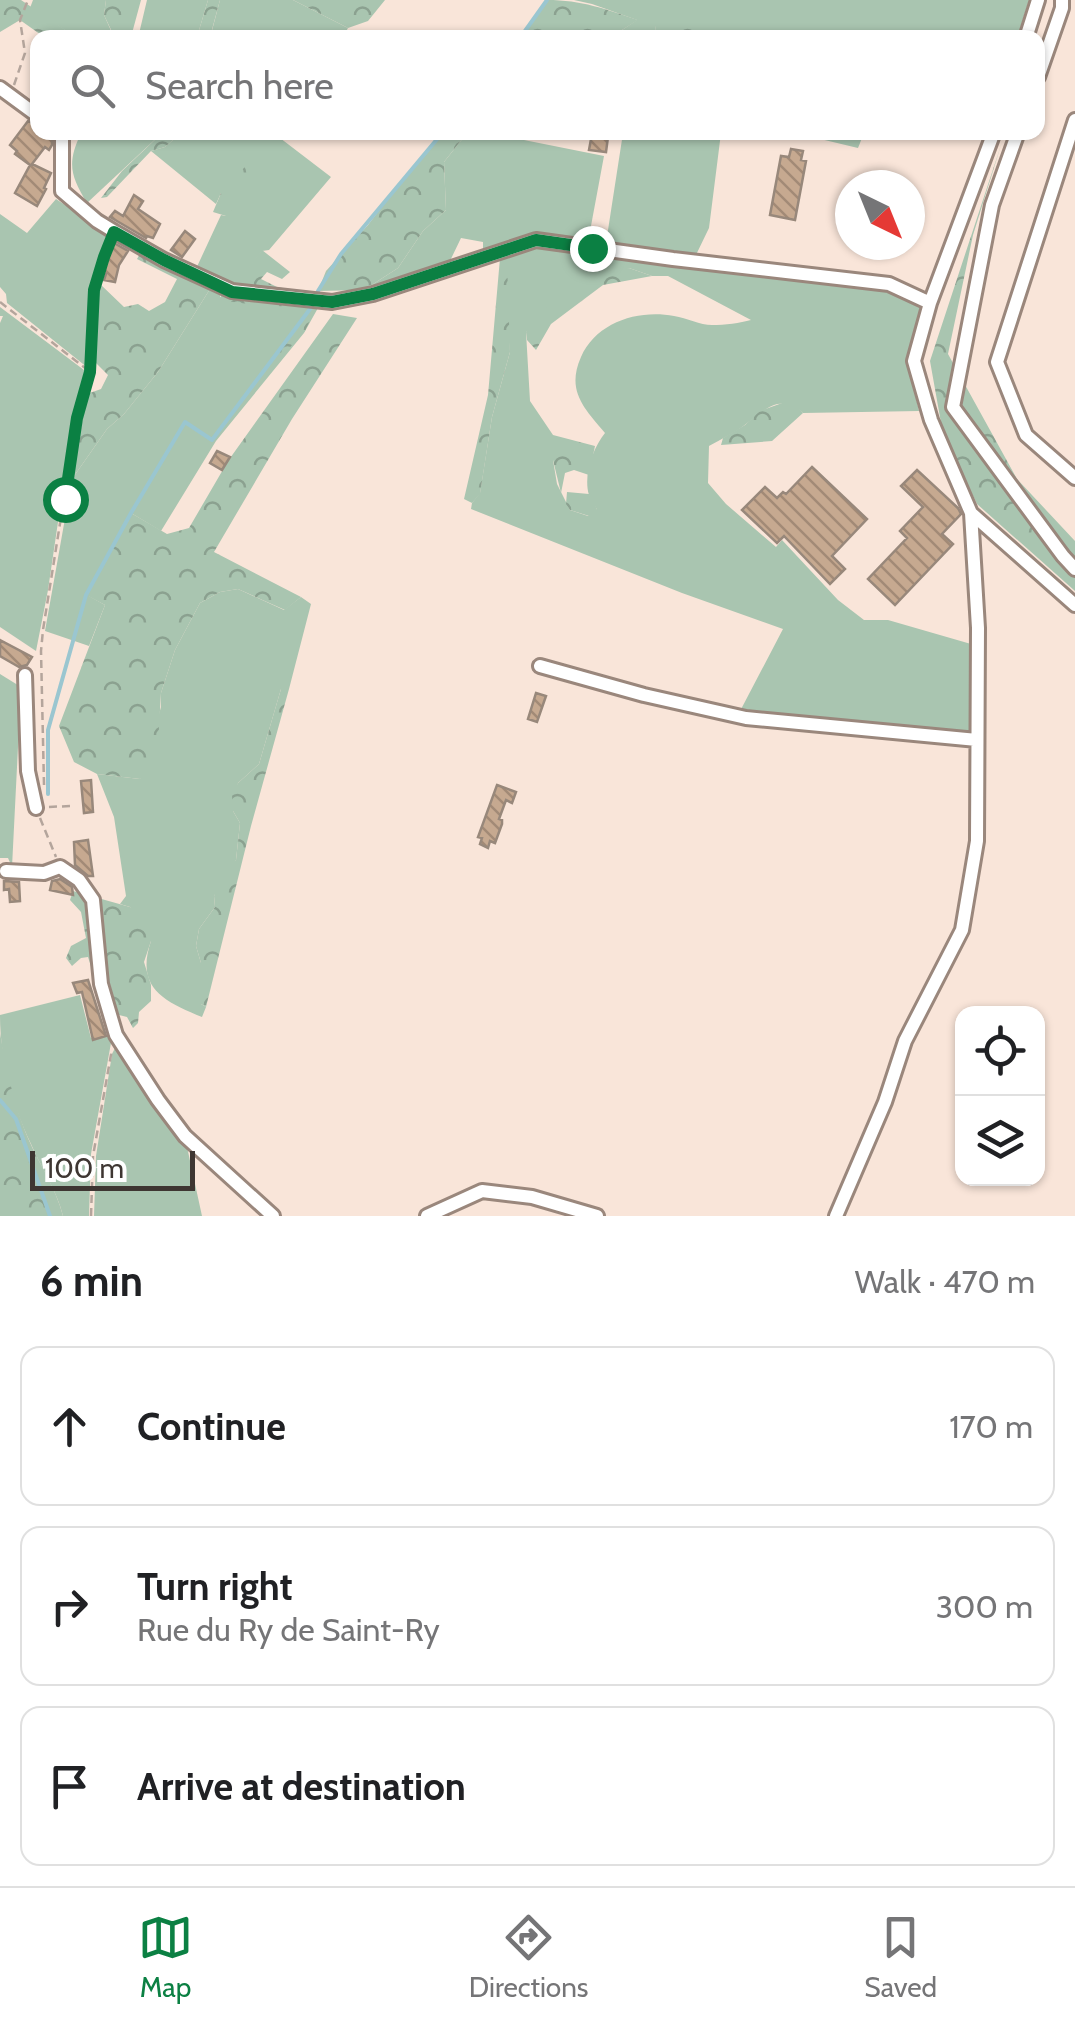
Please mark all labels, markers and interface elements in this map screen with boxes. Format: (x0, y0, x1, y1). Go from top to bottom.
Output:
search box (30, 30, 1045, 140)
icon: search (65, 58, 120, 113)
text: Search here (145, 62, 334, 109)
north arrow (835, 170, 925, 260)
route end (570, 226, 616, 272)
route start (43, 477, 89, 523)
map controls (955, 1006, 1045, 1186)
button: locate (955, 1006, 1045, 1096)
button: layers (955, 1096, 1045, 1186)
scale bar (30, 1146, 195, 1190)
text: 100 m (45, 1151, 124, 1185)
text: 6 min (40, 1255, 143, 1307)
text: Walk · 470 m (855, 1262, 1035, 1301)
icon: ahead (42, 1399, 97, 1454)
text: Continue (137, 1403, 286, 1450)
text: 170 m (949, 1407, 1033, 1446)
text: Turn right (137, 1563, 293, 1610)
icon: right (42, 1579, 97, 1634)
text: 300 m (936, 1587, 1033, 1626)
text: Rue du Ry de Saint-Ry (137, 1610, 440, 1649)
icon: arrive (42, 1759, 97, 1814)
text: Arrive at destination (137, 1763, 466, 1810)
tab: Map (138, 1910, 193, 2004)
tab: Directions (469, 1910, 588, 2004)
tab: Saved (864, 1910, 937, 2004)

